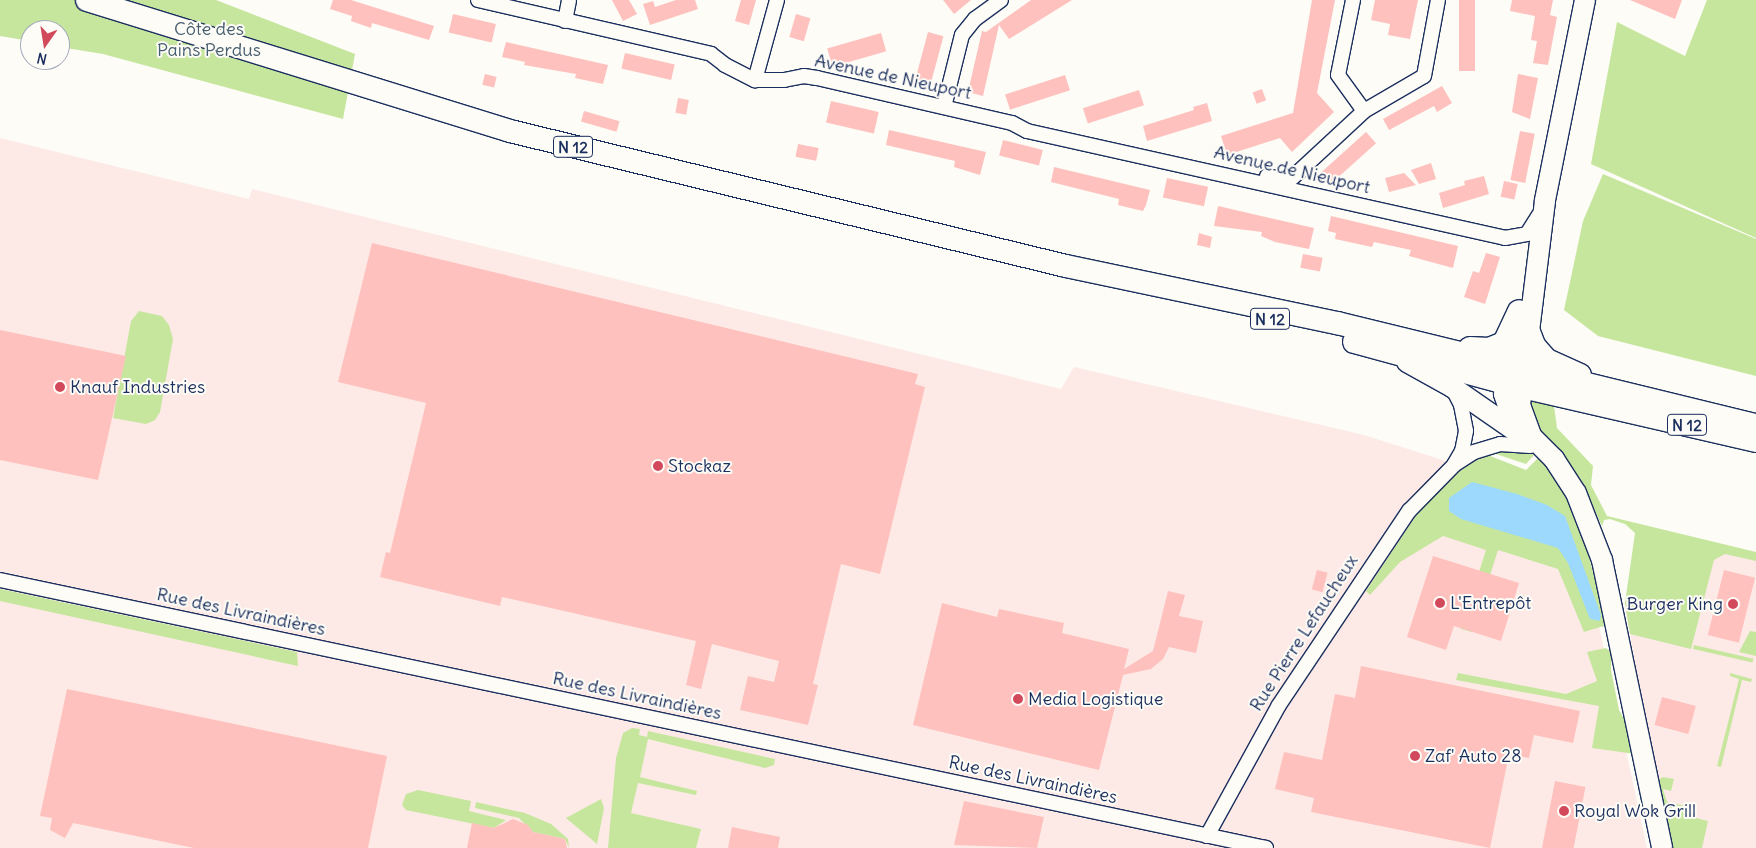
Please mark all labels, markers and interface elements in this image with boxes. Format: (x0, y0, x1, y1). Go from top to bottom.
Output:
park label: Côte des Pains Perdus (157, 19, 261, 62)
north arrow (20, 20, 70, 70)
text: N (35, 49, 49, 69)
street label: Avenue de Nieuport (813, 50, 973, 104)
road number: N 12 (553, 134, 593, 160)
street label: Avenue de Nieuport (1212, 142, 1372, 198)
road number: N 12 (1250, 306, 1290, 332)
place label: Knauf Industries (70, 376, 205, 398)
marker: Knauf Industries (54, 381, 66, 393)
road number: N 12 (1667, 412, 1707, 438)
place label: Stockaz (668, 455, 731, 477)
marker: Stockaz (652, 460, 664, 472)
street label: Rue Pierre Lefaucheux (1245, 551, 1363, 715)
street label: Rue des Livraindières (155, 584, 327, 640)
place label: L'Entrepôt (1450, 592, 1531, 614)
place label: Burger King (1627, 593, 1723, 615)
marker: L'Entrepôt (1434, 597, 1446, 609)
marker: Burger King (1727, 598, 1739, 610)
street label: Rue des Livraindières (551, 668, 723, 724)
place label: Media Logistique (1028, 688, 1163, 710)
marker: Media Logistique (1012, 693, 1024, 705)
place label: Zaf' Auto 28 (1425, 745, 1522, 767)
marker: Zaf' Auto 28 (1409, 750, 1421, 762)
street label: Rue des Livraindières (947, 752, 1119, 808)
place label: Royal Wok Grill (1574, 800, 1696, 822)
marker: Royal Wok Grill (1558, 805, 1570, 817)

